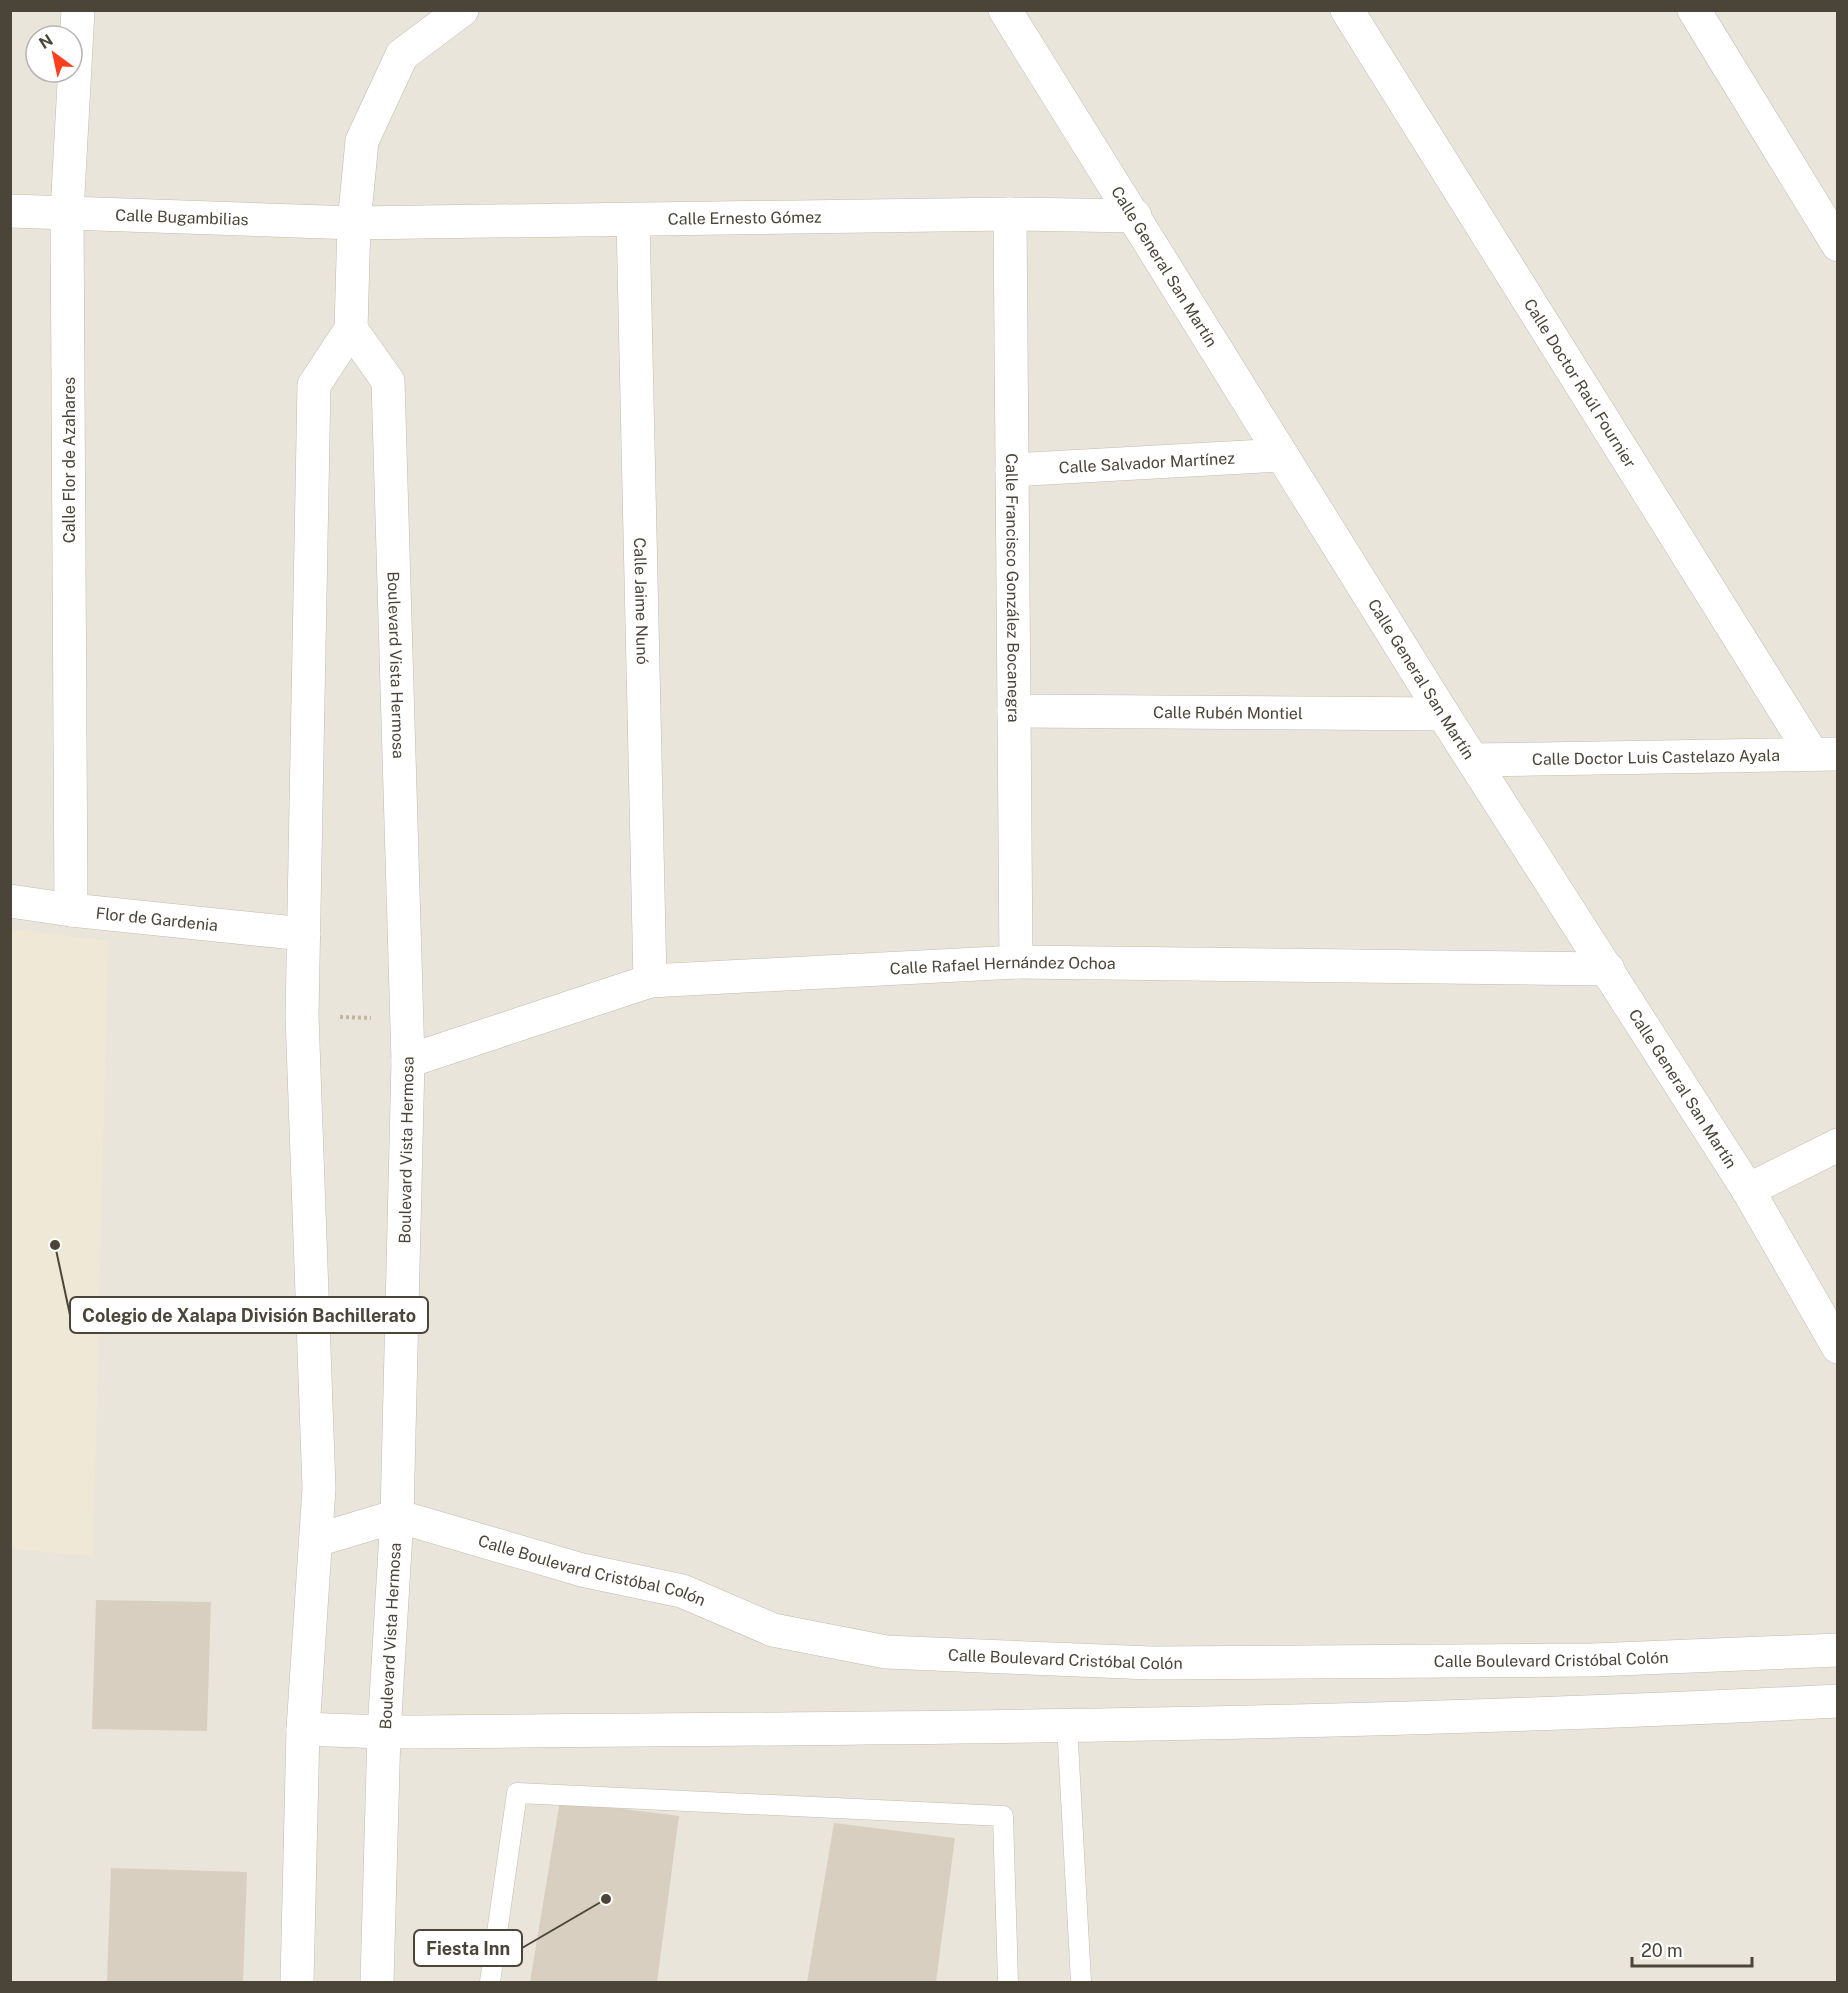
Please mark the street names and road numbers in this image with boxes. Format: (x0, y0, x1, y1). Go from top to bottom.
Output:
street label: Calle General San Martín (1107, 183, 1221, 350)
street label: Calle Bugambilias (115, 206, 249, 229)
street label: Calle Ernesto Gómez (668, 208, 822, 229)
street label: Calle Doctor Raúl Fournier (1520, 295, 1640, 471)
street label: Calle Flor de Azahares (60, 377, 79, 543)
street label: Calle Salvador Martínez (1058, 449, 1236, 477)
street label: Calle Francisco González Bocanegra (1002, 453, 1023, 723)
street label: Calle Jaime Nunó (630, 537, 652, 665)
street label: Boulevard Vista Hermosa (384, 571, 408, 759)
street label: Calle General San Martín (1364, 596, 1478, 763)
street label: Calle Rubén Montiel (1153, 703, 1303, 723)
street label: Calle Doctor Luis Castelazo Ayala (1532, 746, 1780, 769)
street label: Flor de Gardenia (95, 904, 219, 935)
street label: Calle Rafael Hernández Ochoa (889, 953, 1116, 979)
street label: Calle General San Martín (1625, 1006, 1741, 1172)
street label: Boulevard Vista Hermosa (395, 1056, 418, 1244)
street label: Calle Boulevard Cristóbal Colón (476, 1531, 708, 1610)
street label: Boulevard Vista Hermosa (376, 1542, 405, 1730)
street label: Calle Boulevard Cristóbal Colón (948, 1646, 1183, 1673)
street label: Calle Boulevard Cristóbal Colón (1434, 1648, 1669, 1671)

